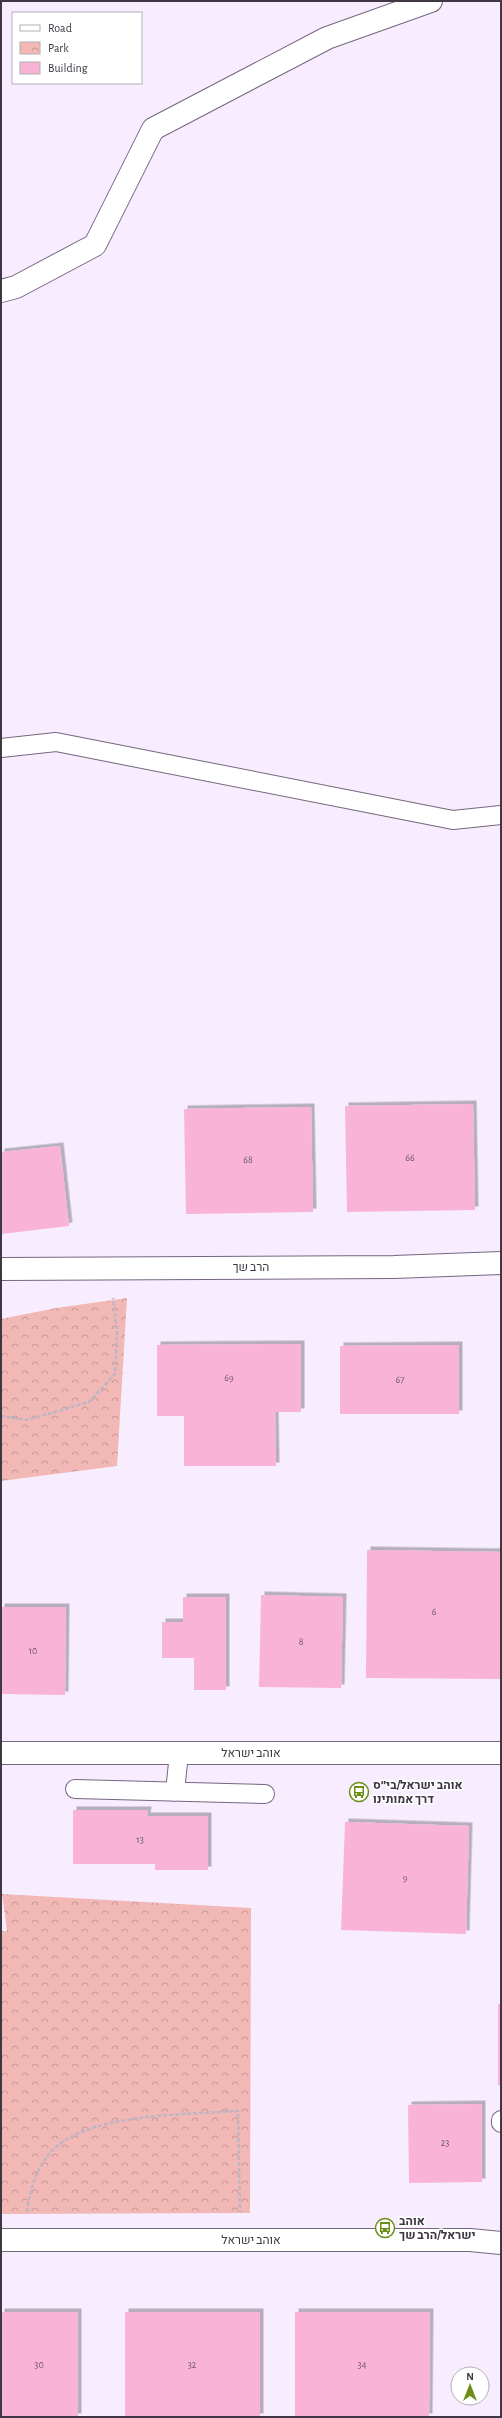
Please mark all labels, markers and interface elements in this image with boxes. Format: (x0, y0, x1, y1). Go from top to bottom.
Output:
legend (12, 12, 142, 84)
text: Road (48, 22, 72, 34)
text: Park (48, 42, 69, 54)
text: Building (48, 62, 88, 74)
house number: 66 (405, 1153, 415, 1163)
house number: 68 (243, 1155, 253, 1165)
street label: הרב שך (233, 1261, 269, 1273)
house number: 69 (224, 1373, 234, 1383)
house number: 67 (396, 1375, 404, 1385)
house number: 6 (432, 1607, 437, 1617)
house number: 8 (299, 1637, 304, 1647)
house number: 10 (29, 1646, 37, 1656)
street label: אוהב ישראל (221, 1747, 281, 1759)
place label: אוהב ישראל/בי״ס דרך אמותינו (373, 1779, 463, 1805)
bus stop icon: אוהב ישראל/בי״ס דרך אמותינו (348, 1781, 370, 1803)
house number: 13 (136, 1835, 144, 1845)
house number: 9 (403, 1873, 408, 1883)
house number: 23 (441, 2138, 449, 2148)
place label: אוהב ישראל/הרב שך (399, 2215, 476, 2241)
bus stop icon: אוהב ישראל/הרב שך (374, 2217, 396, 2239)
street label: אוהב ישראל (221, 2234, 281, 2246)
house number: 30 (34, 2360, 44, 2370)
house number: 32 (188, 2360, 197, 2370)
house number: 34 (358, 2360, 367, 2370)
north arrow (450, 2366, 490, 2406)
text: N (466, 2371, 474, 2382)

